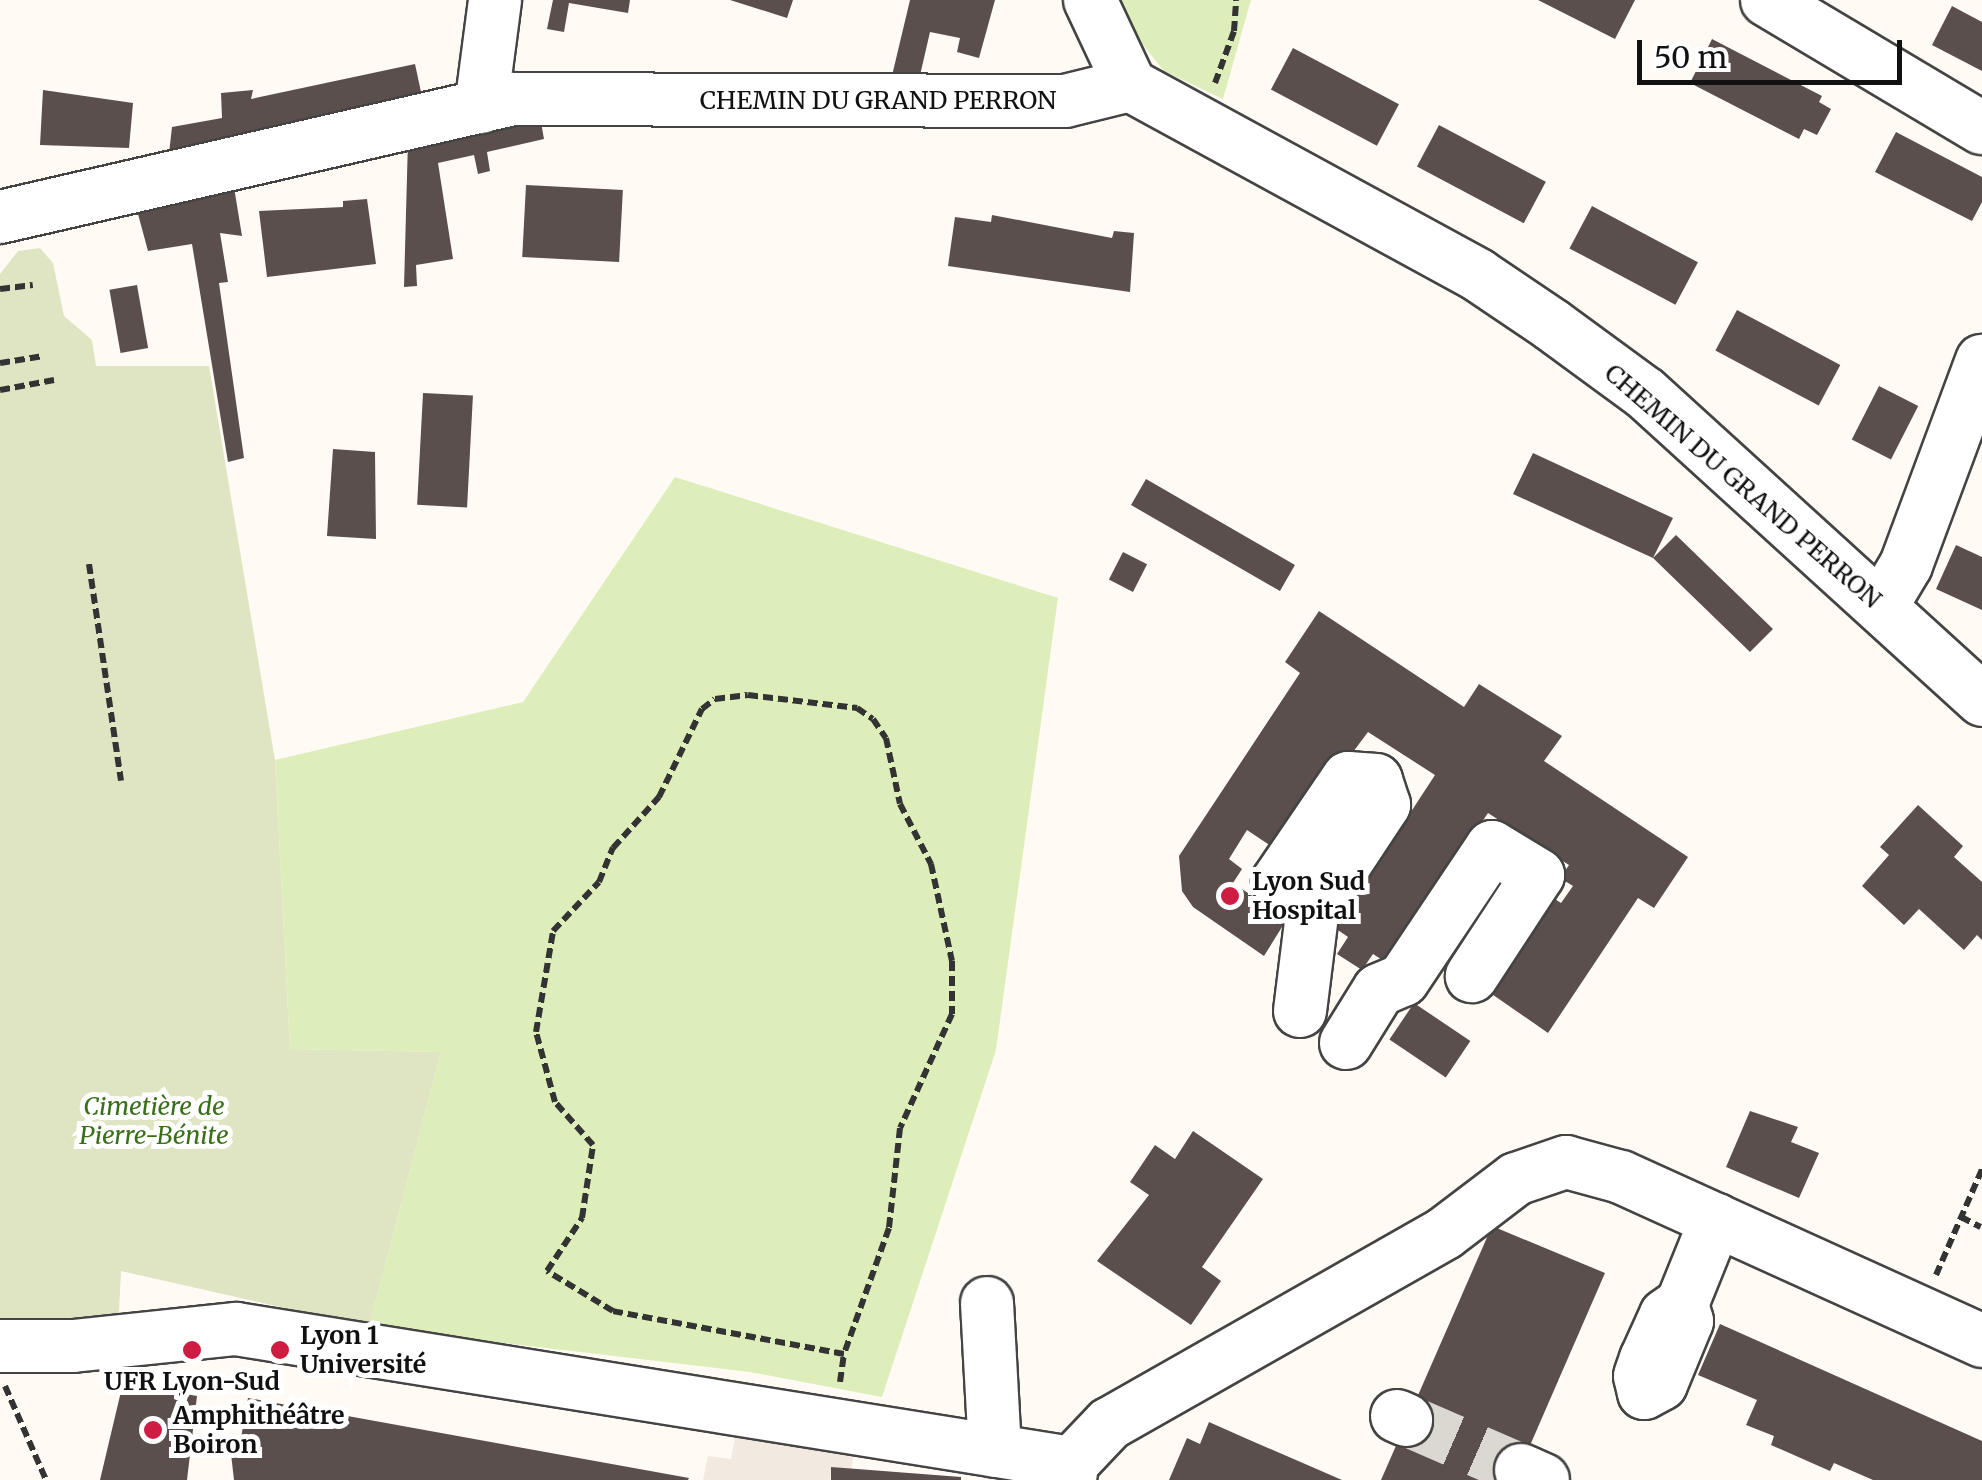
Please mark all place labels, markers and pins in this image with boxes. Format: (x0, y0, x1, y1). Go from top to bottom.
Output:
place label: Lyon Sud Hospital (1252, 867, 1365, 926)
marker: Lyon Sud Hospital (1217, 883, 1243, 909)
place label: Lyon 1 Université (300, 1321, 426, 1380)
marker: UFR Lyon-Sud (181, 1339, 203, 1361)
marker: Lyon 1 Université (269, 1339, 291, 1361)
place label: UFR Lyon-Sud (104, 1366, 280, 1396)
place label: Amphithéâtre Boiron (173, 1401, 345, 1460)
marker: Amphithéâtre Boiron (142, 1419, 164, 1441)

